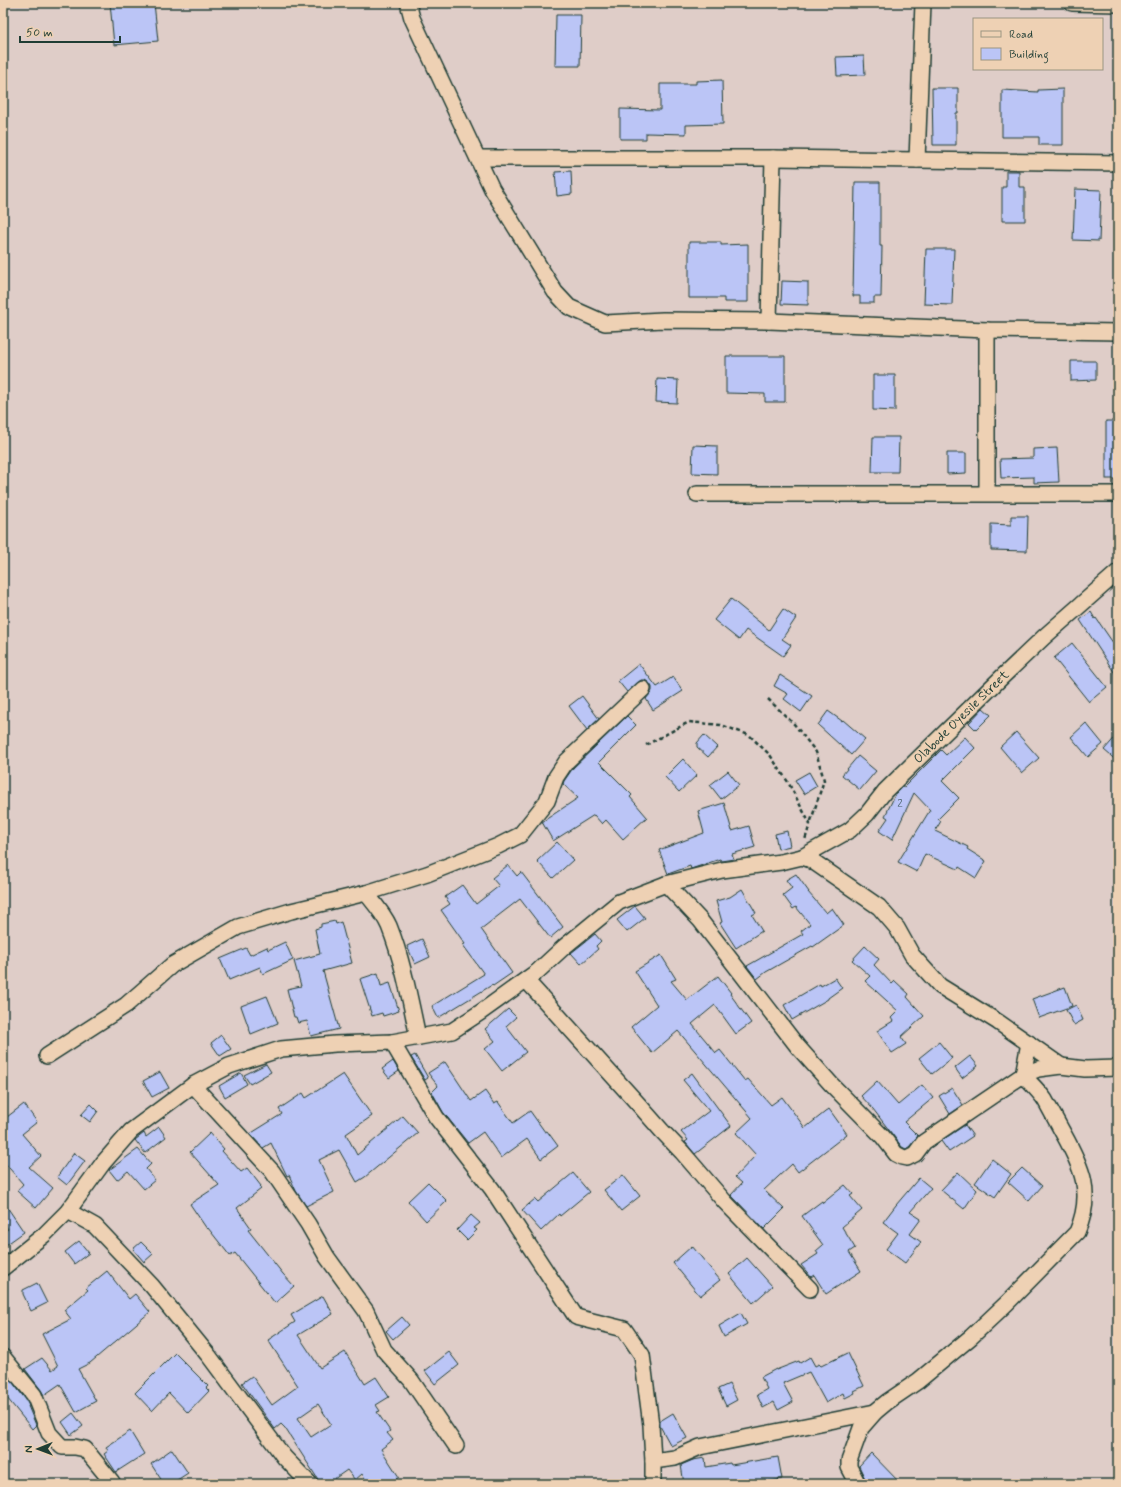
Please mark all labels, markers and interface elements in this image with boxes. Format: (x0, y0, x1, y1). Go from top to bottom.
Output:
scale bar (20, 18, 120, 44)
legend (973, 18, 1103, 70)
text: 50 m (26, 25, 53, 41)
text: Road (1009, 27, 1033, 43)
text: Building (1009, 47, 1049, 64)
street label: Olabode Oyesile Street (910, 666, 1013, 767)
house number: 2 (897, 797, 903, 811)
north arrow (18, 1429, 58, 1469)
text: N (22, 1445, 36, 1453)

